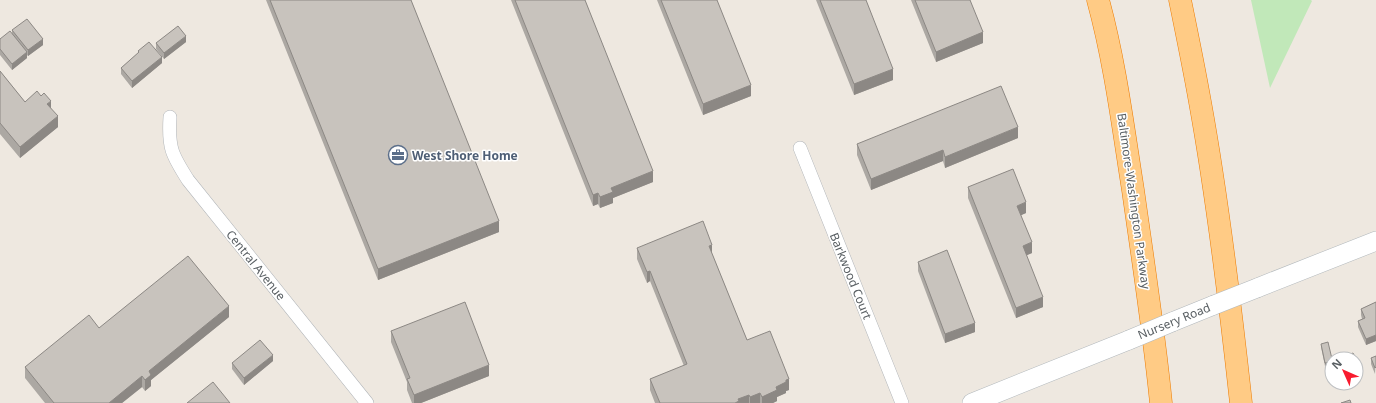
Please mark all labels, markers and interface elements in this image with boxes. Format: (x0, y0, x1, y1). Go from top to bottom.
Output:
street label: Baltimore-Washington Parkway (1113, 112, 1155, 291)
office icon: West Shore Home (387, 144, 409, 166)
place label: West Shore Home (412, 147, 518, 164)
street label: Central Avenue (222, 226, 290, 304)
street label: Barkwood Court (826, 230, 876, 322)
street label: Nursery Road (1135, 299, 1213, 343)
north arrow (1324, 351, 1364, 391)
text: N (1328, 355, 1345, 372)

